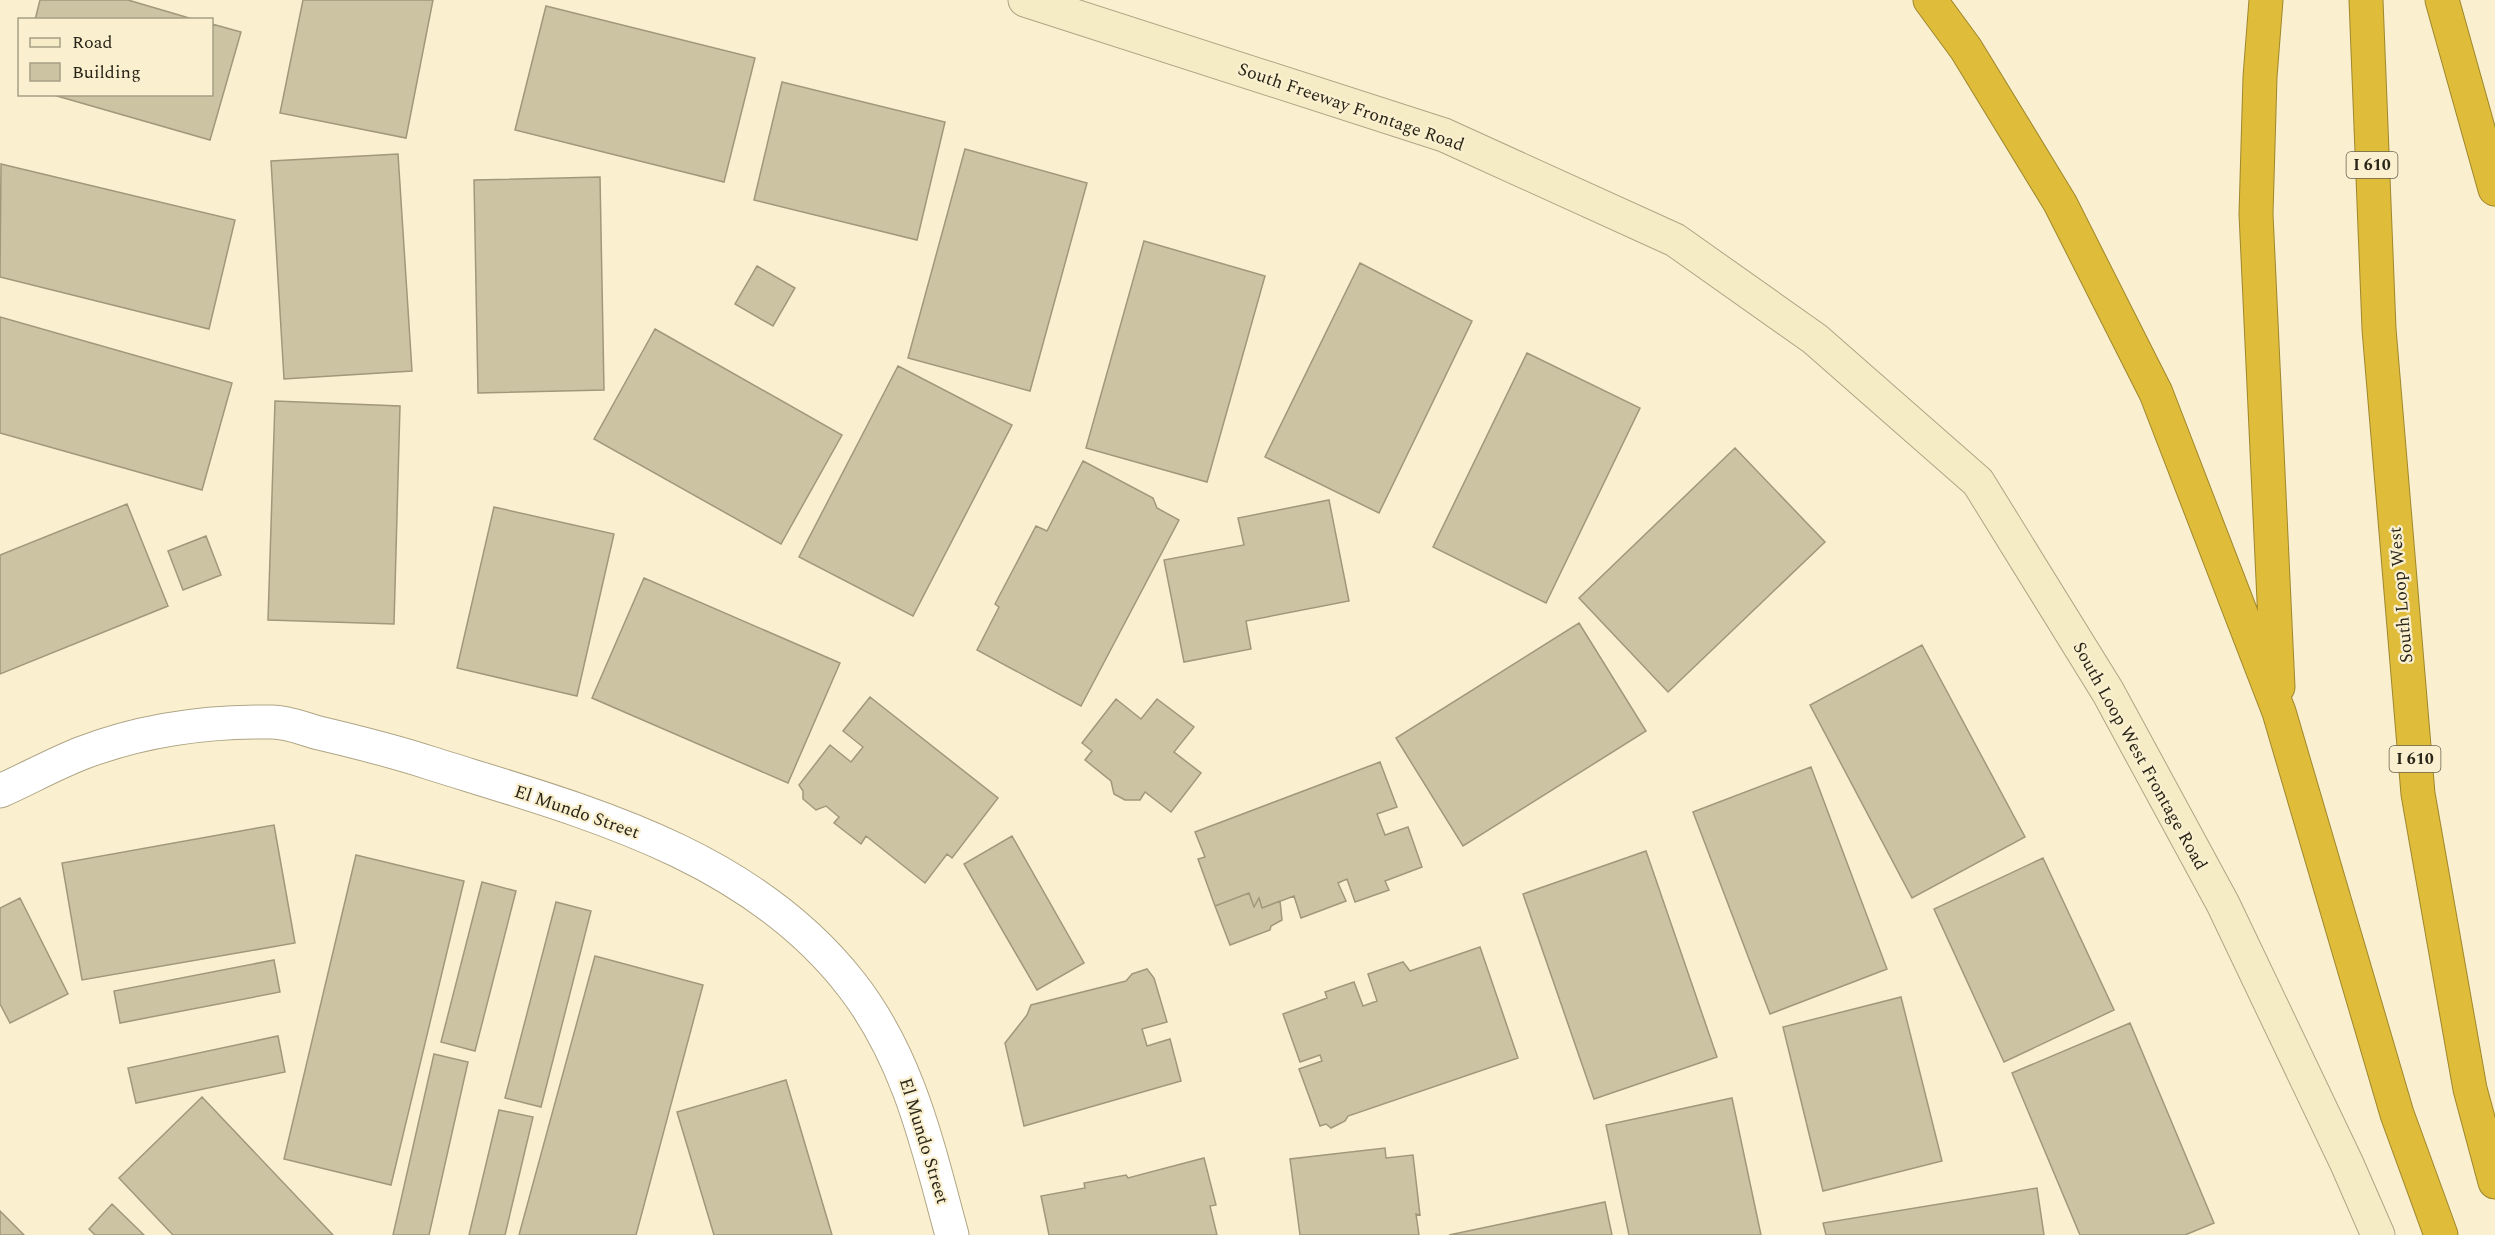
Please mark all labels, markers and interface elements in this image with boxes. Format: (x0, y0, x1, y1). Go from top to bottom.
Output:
legend (18, 18, 213, 96)
text: Road (72, 29, 113, 56)
street label: South Freeway Frontage Road (1234, 56, 1468, 158)
text: Building (72, 59, 141, 86)
road number: I 610 (2346, 152, 2398, 178)
street label: South Loop West (2382, 526, 2420, 664)
street label: South Loop West Frontage Road (2066, 637, 2214, 875)
road number: I 610 (2390, 746, 2440, 772)
street label: El Mundo Street (511, 778, 643, 846)
street label: El Mundo Street (892, 1074, 956, 1208)

